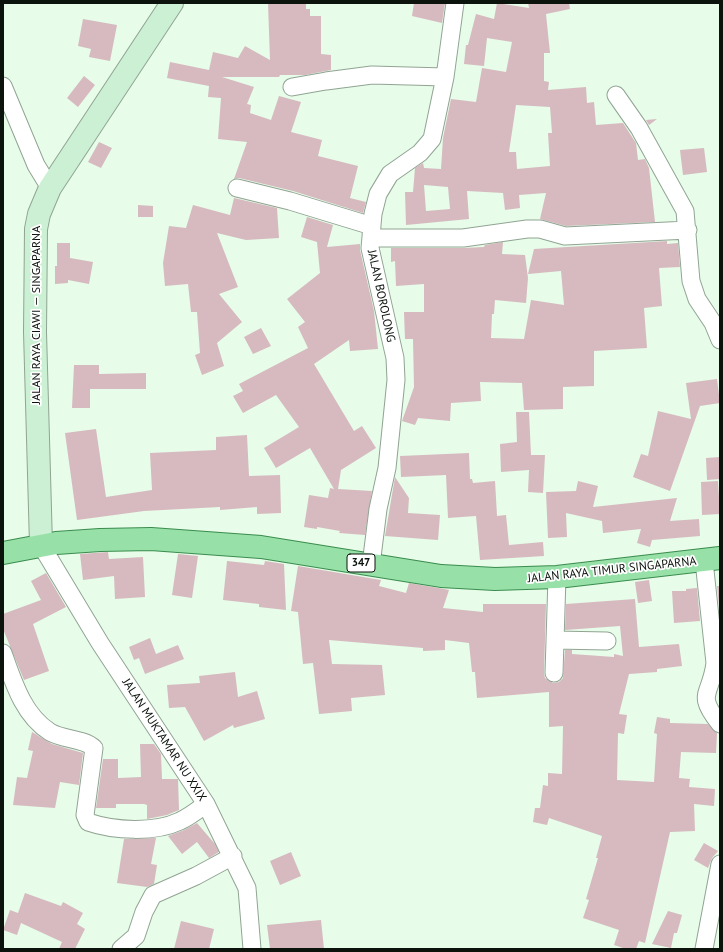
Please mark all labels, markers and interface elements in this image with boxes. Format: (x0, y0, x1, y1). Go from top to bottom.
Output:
street label: JALAN RAYA CIAWI — SINGAPARNA (30, 226, 44, 404)
street label: JALAN BOROLONG (364, 248, 398, 344)
road number: 347 (347, 554, 375, 572)
street label: JALAN RAYA TIMUR SINGAPARNA (527, 554, 697, 586)
street label: JALAN MUKTAMAR NU XXIX (119, 676, 209, 804)

